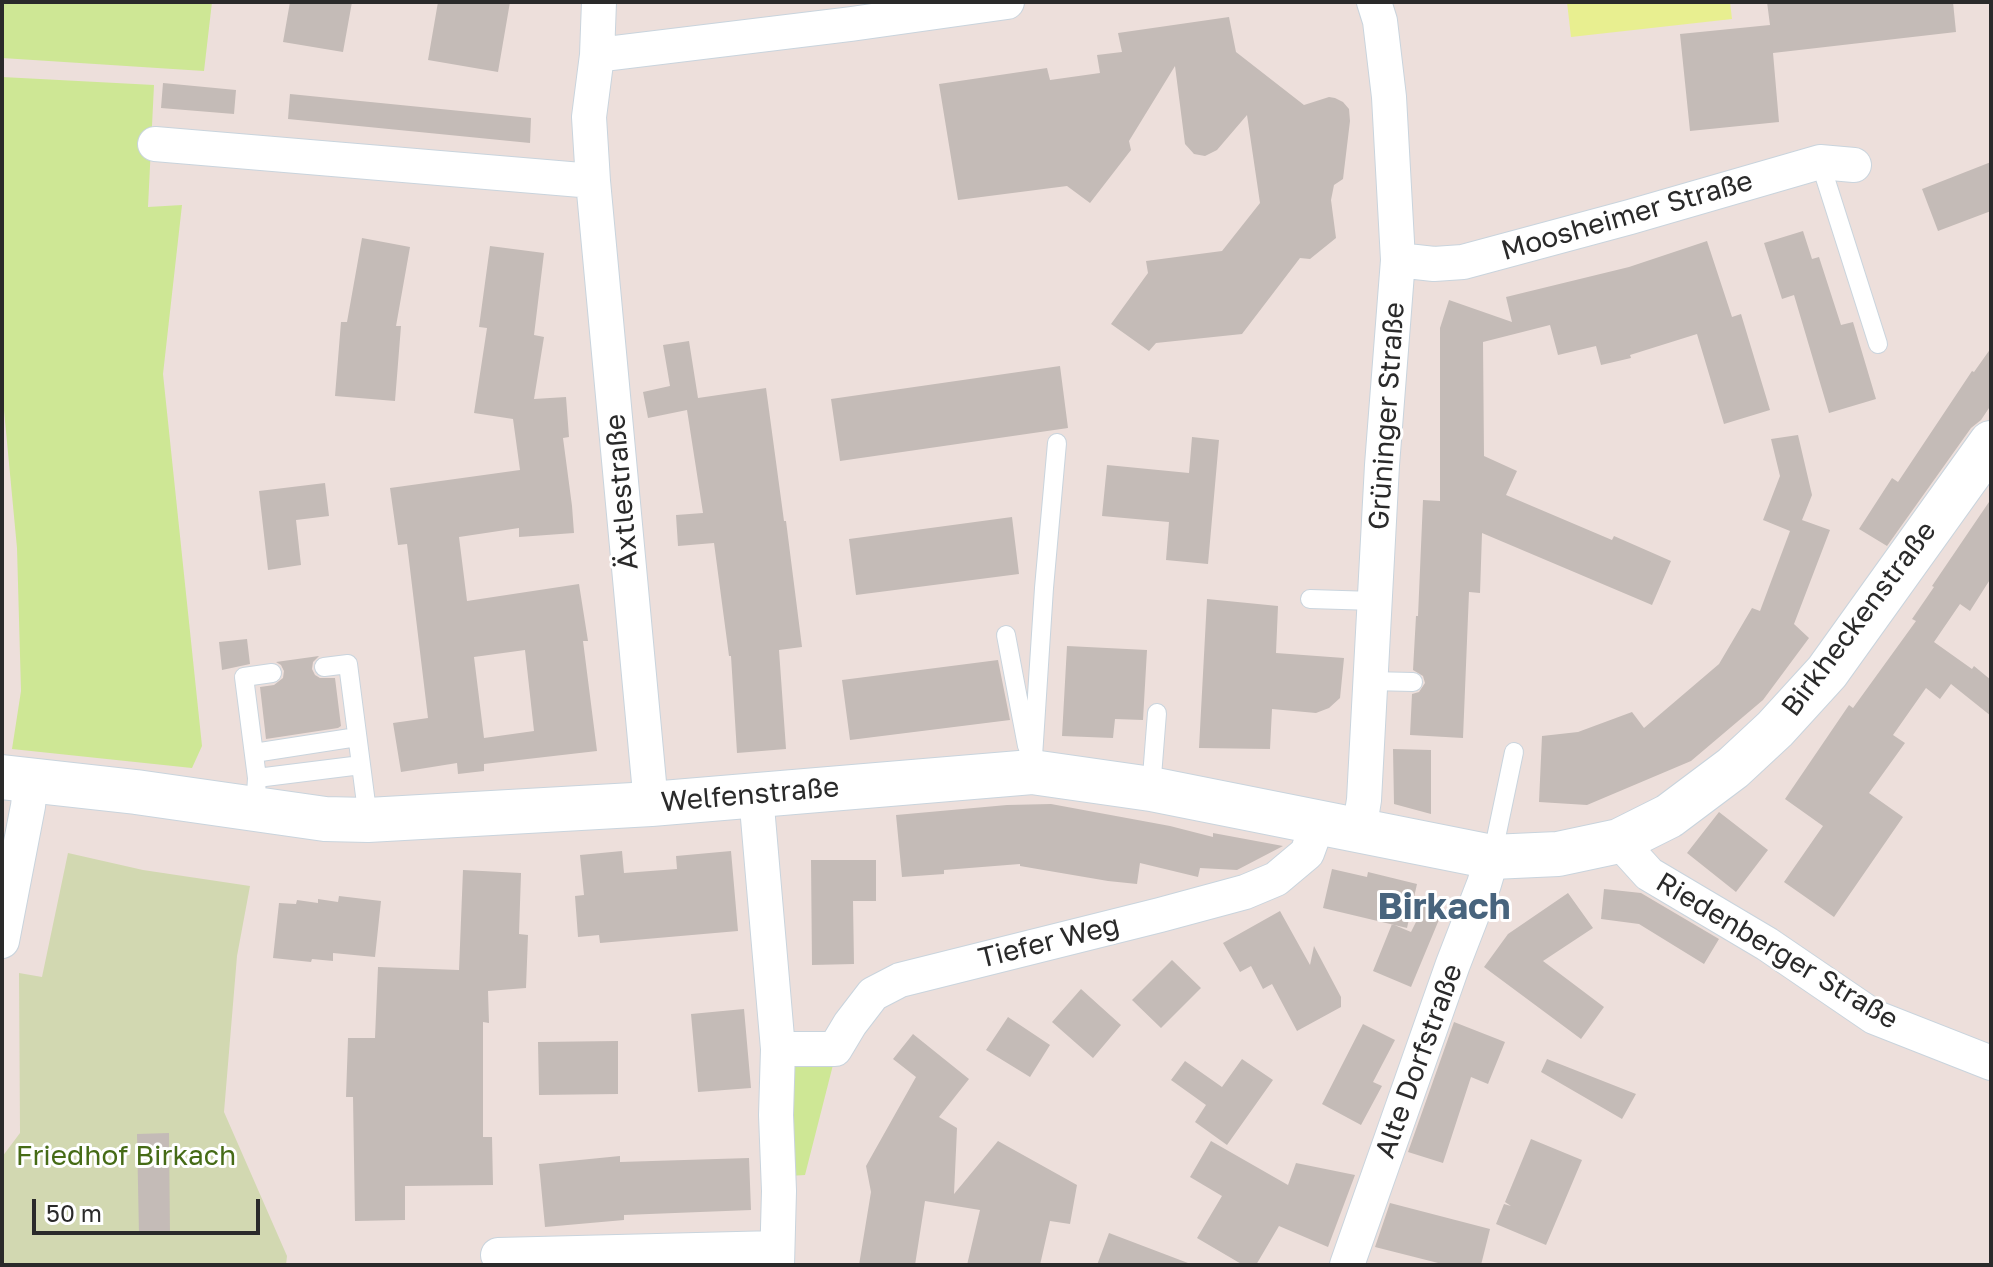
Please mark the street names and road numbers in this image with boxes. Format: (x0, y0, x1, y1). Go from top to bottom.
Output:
street label: Moosheimer Straße (1497, 164, 1757, 268)
street label: Grüninger Straße (1362, 301, 1412, 531)
street label: Äxtlestraße (598, 413, 646, 571)
street label: Birkheckenstraße (1775, 515, 1943, 723)
street label: Welfenstraße (659, 770, 841, 820)
street label: Riedenberger Straße (1650, 865, 1904, 1037)
street label: Tiefer Weg (975, 908, 1123, 976)
street label: Alte Dorfstraße (1368, 959, 1470, 1163)

